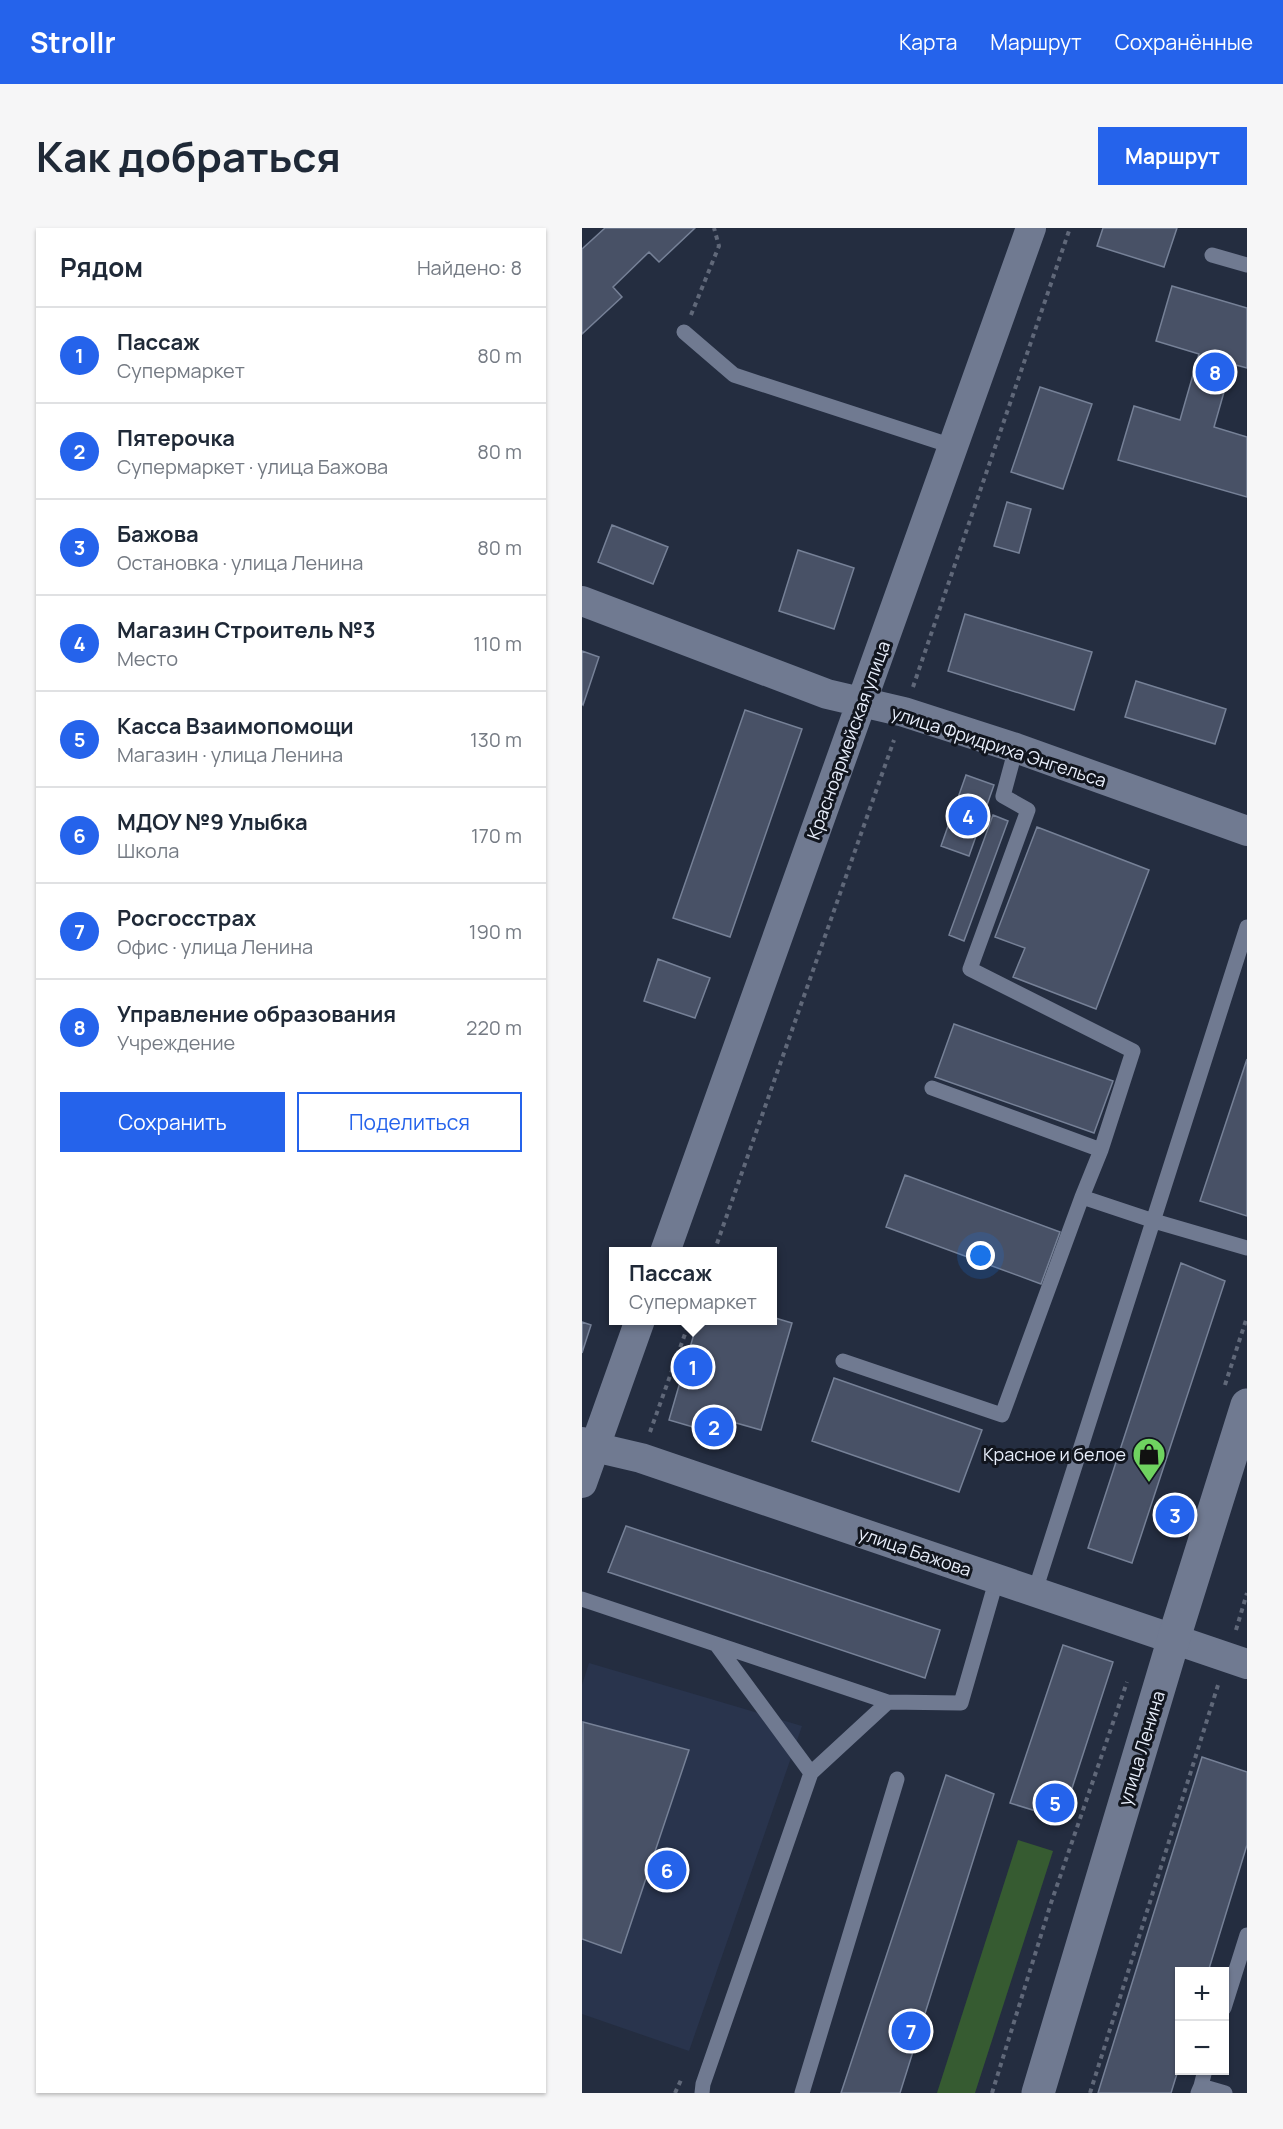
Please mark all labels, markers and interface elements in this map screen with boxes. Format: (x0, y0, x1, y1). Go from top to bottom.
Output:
text: Strollr (30, 23, 116, 61)
text: Карта (899, 28, 957, 56)
text: Маршрут (990, 28, 1082, 56)
text: Сохранённые (1115, 28, 1253, 56)
text: Как добраться (36, 127, 341, 185)
button: Маршрут (1098, 127, 1247, 185)
text: Рядом (60, 249, 143, 285)
text: Найдено: 8 (417, 254, 522, 281)
text: Пассаж (117, 327, 200, 357)
text: 1 (75, 342, 84, 369)
text: 80 m (477, 342, 522, 369)
pin: 8 (1196, 350, 1234, 394)
text: Супермаркет (117, 357, 245, 384)
text: Пятерочка (117, 423, 235, 453)
text: 2 (74, 438, 85, 465)
text: 80 m (477, 438, 522, 465)
text: Супермаркет · улица Бажова (117, 453, 388, 480)
text: Бажова (117, 519, 199, 549)
text: 3 (74, 534, 85, 561)
text: 80 m (477, 534, 522, 561)
text: Остановка · улица Ленина (117, 549, 363, 576)
text: Магазин Строитель №3 (117, 615, 376, 645)
text: 4 (73, 630, 86, 657)
text: 110 m (473, 630, 522, 657)
street label: Красноармейская улица (801, 637, 895, 843)
text: Место (117, 645, 178, 672)
street label: улица Фридриха Энгельса (888, 700, 1110, 792)
text: Касса Взаимопомощи (117, 711, 354, 741)
text: 5 (74, 726, 85, 753)
text: 130 m (470, 726, 522, 753)
text: Магазин · улица Ленина (117, 741, 343, 768)
pin: 4 (948, 794, 988, 838)
text: МДОУ №9 Улыбка (117, 807, 308, 837)
text: 6 (73, 822, 86, 849)
text: 170 m (471, 822, 522, 849)
text: Школа (117, 837, 179, 864)
text: Росгосстрах (117, 903, 256, 933)
text: 7 (74, 918, 85, 945)
text: 190 m (469, 918, 522, 945)
text: Офис · улица Ленина (117, 933, 313, 960)
text: Управление образования (117, 999, 396, 1029)
text: 8 (73, 1014, 86, 1041)
text: 220 m (466, 1014, 522, 1041)
text: Учреждение (117, 1029, 235, 1056)
button: Сохранить (60, 1092, 285, 1152)
button: Поделиться (297, 1092, 522, 1152)
your location (966, 1241, 995, 1270)
popup (609, 1247, 777, 1325)
text: Пассаж (629, 1258, 712, 1288)
text: Супермаркет (629, 1288, 757, 1315)
pin: 1 (674, 1344, 712, 1390)
pin: 2 (694, 1404, 734, 1450)
shop icon: Красное и белое (1131, 1436, 1167, 1483)
place label: Красное и белое (983, 1442, 1126, 1466)
pin: 3 (1156, 1492, 1194, 1538)
street label: улица Бажова (855, 1520, 975, 1582)
street label: улица Ленина (1112, 1688, 1170, 1808)
pin: 5 (1036, 1780, 1074, 1826)
pin: 6 (648, 1848, 686, 1892)
map controls (1175, 1967, 1229, 2075)
button: + (1175, 1967, 1229, 2021)
pin: 7 (892, 2008, 930, 2054)
button: − (1175, 2021, 1229, 2075)

